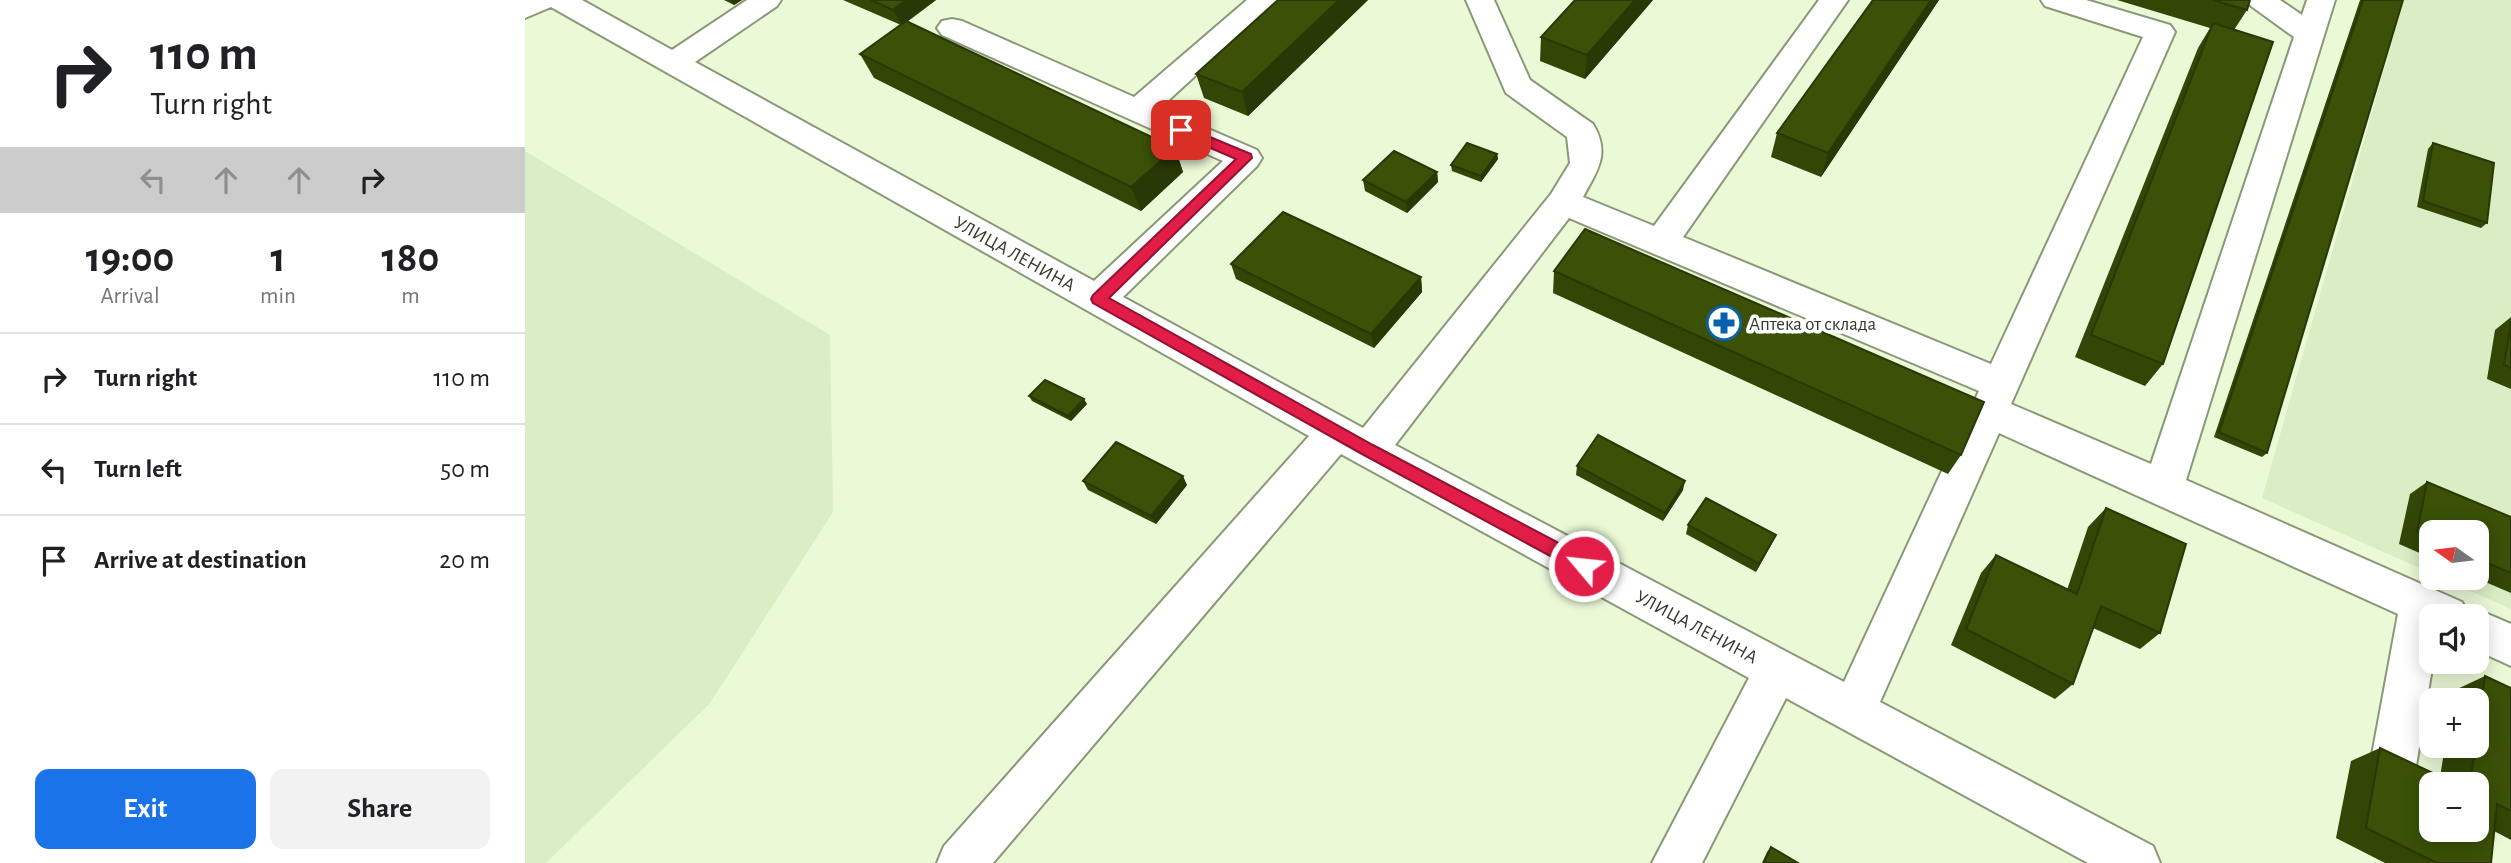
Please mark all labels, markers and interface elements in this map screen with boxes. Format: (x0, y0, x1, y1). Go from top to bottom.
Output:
icon: right (35, 28, 126, 119)
text: 110 m (150, 30, 258, 79)
text: Turn right (150, 88, 272, 120)
pin (1151, 100, 1211, 160)
icon: arrive (1162, 111, 1200, 149)
icon: left (134, 161, 172, 199)
icon: ahead (207, 161, 245, 199)
icon: ahead (280, 161, 318, 199)
icon: right (353, 161, 391, 199)
street label: УЛИЦА ЛЕНИНА (951, 213, 1078, 295)
text: 19:00 (86, 237, 174, 279)
text: 1 (270, 237, 286, 279)
text: 180 (382, 237, 439, 279)
text: Arrival (100, 285, 160, 308)
text: min (260, 285, 296, 308)
text: m (401, 285, 420, 308)
pharmacy icon: Аптека от склада (1705, 304, 1743, 342)
place label: Аптека от склада (1749, 315, 1877, 334)
icon: right (35, 360, 73, 398)
text: Turn right (94, 365, 197, 391)
text: 110 m (433, 365, 490, 391)
icon: left (35, 451, 73, 489)
text: Turn left (94, 456, 182, 482)
text: 50 m (440, 456, 490, 482)
north arrow (2419, 520, 2489, 590)
map controls (2419, 520, 2489, 842)
position arrow (1547, 529, 1621, 603)
icon: arrive (35, 542, 73, 580)
text: Arrive at destination (94, 547, 307, 573)
text: 20 m (439, 547, 490, 573)
street label: УЛИЦА ЛЕНИНА (1632, 587, 1760, 667)
button: sound (2419, 604, 2489, 674)
button: + (2419, 688, 2489, 758)
button: Exit (35, 769, 256, 849)
button: Share (270, 769, 490, 849)
button: − (2419, 772, 2489, 842)

